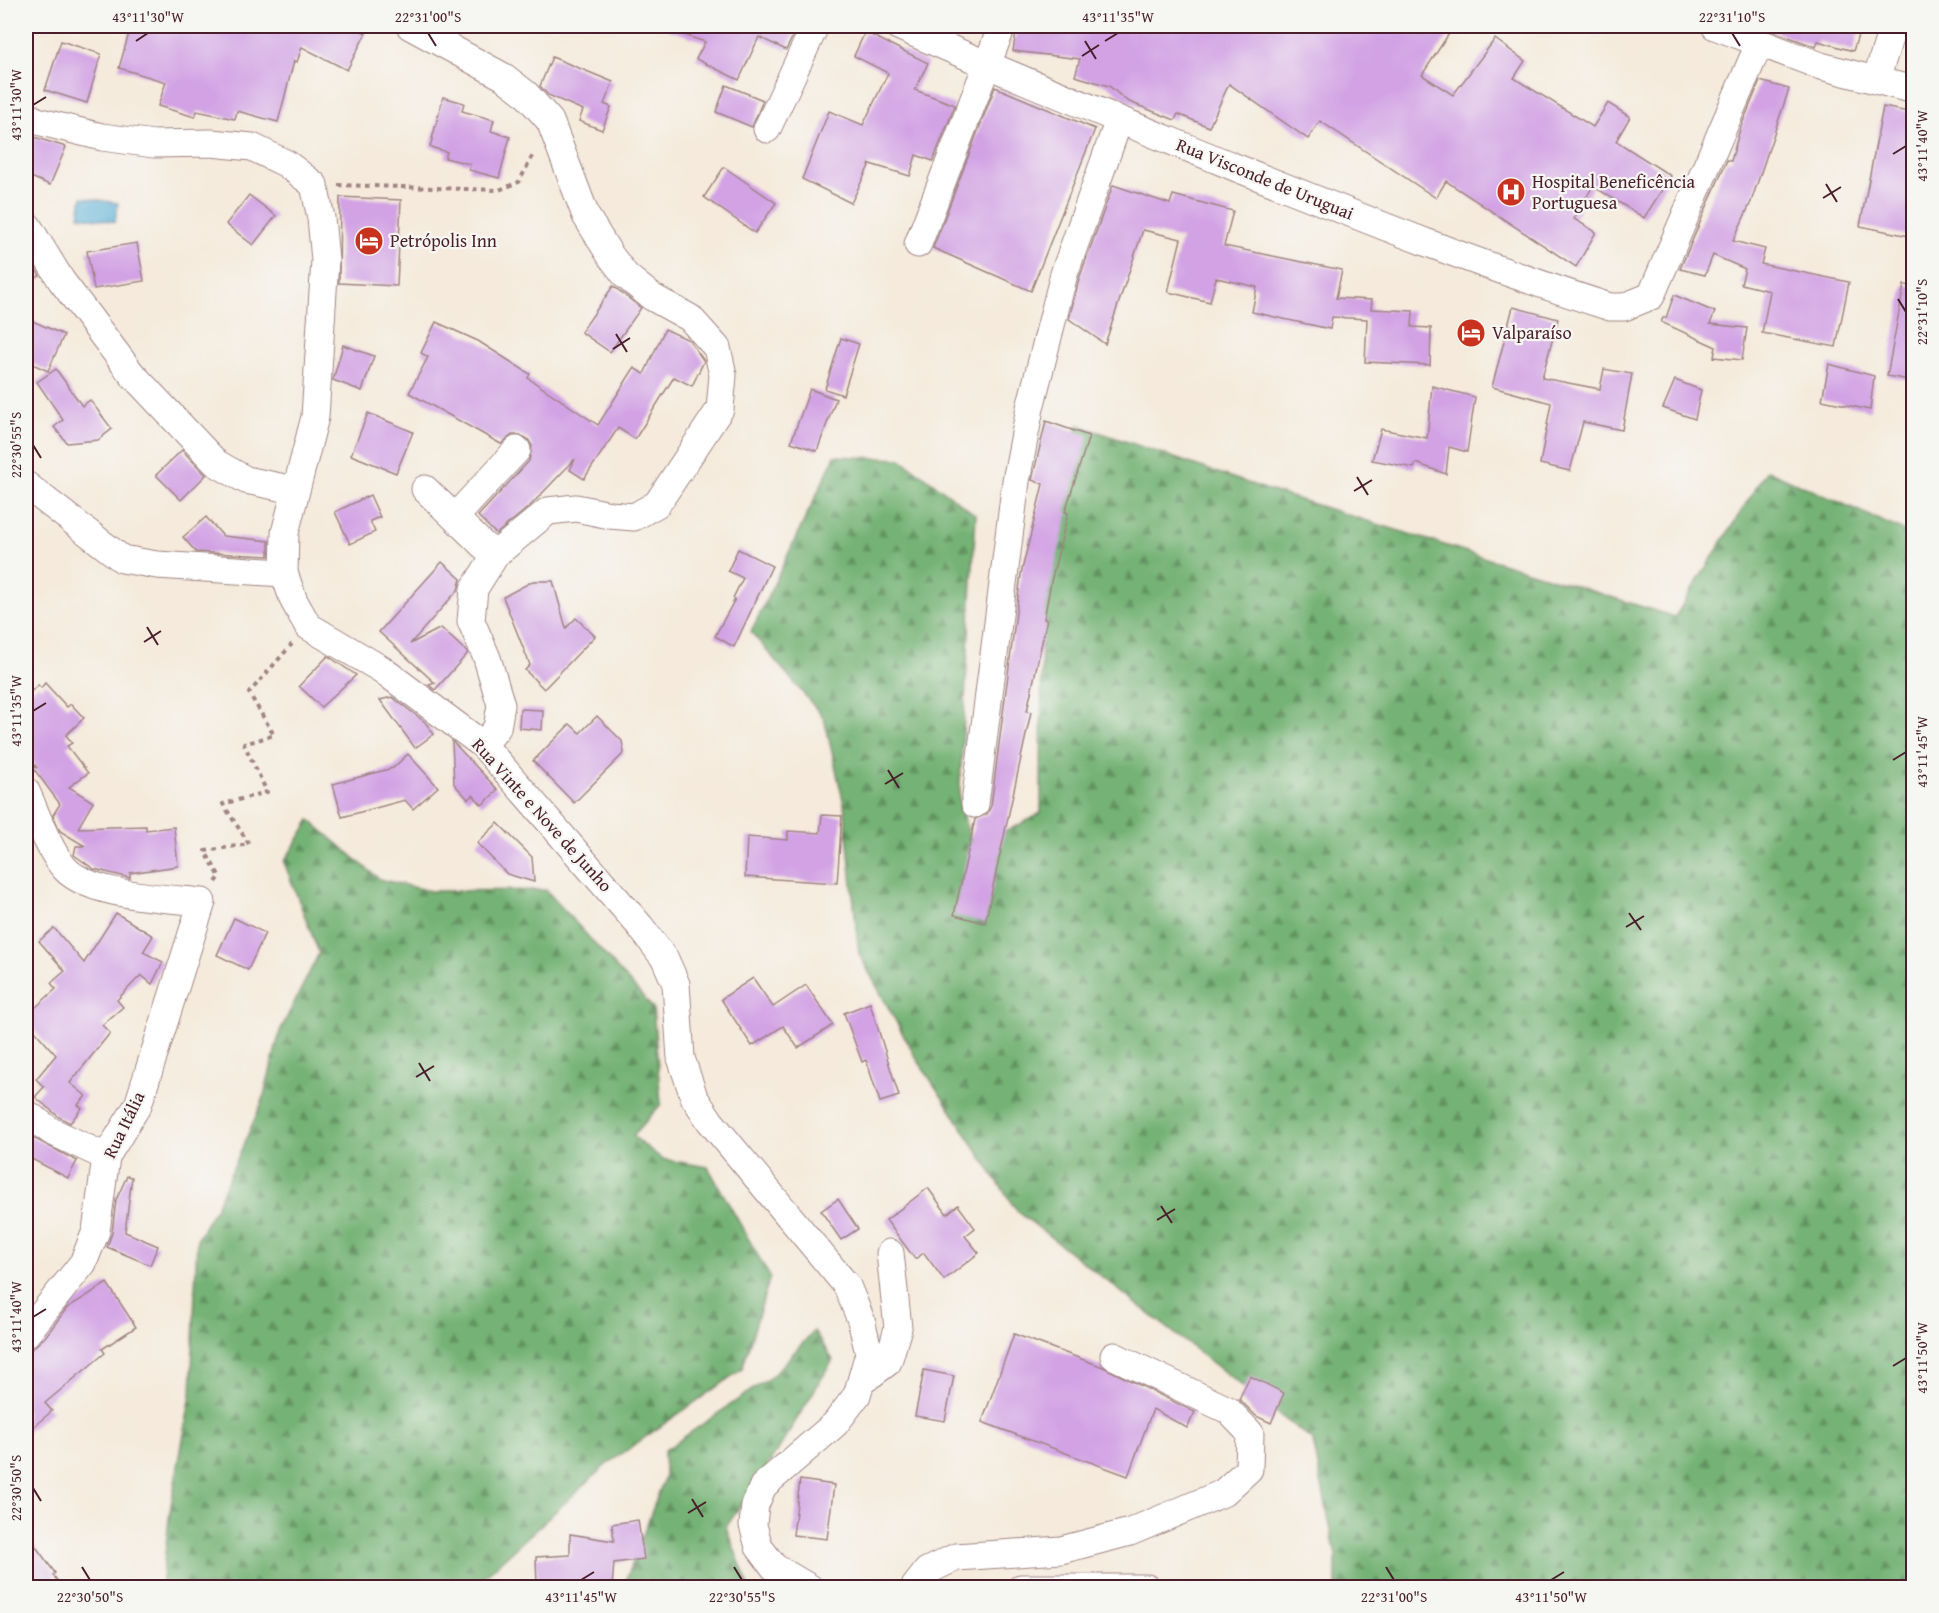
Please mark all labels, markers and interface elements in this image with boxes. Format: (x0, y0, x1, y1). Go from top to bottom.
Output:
text: 43°11'30"W (112, 6, 184, 27)
text: 22°31'00"S (395, 6, 461, 27)
text: 43°11'35"W (1082, 6, 1154, 27)
text: 22°31'10"S (1699, 6, 1765, 27)
text: 43°11'30"W (5, 69, 26, 141)
text: 43°11'40"W (1911, 110, 1932, 182)
street label: Rua Visconde de Uruguai (1172, 131, 1358, 226)
place label: Hospital Beneficência Portuguesa (1532, 168, 1696, 216)
hospital icon: Hospital Beneficência Portuguesa (1495, 176, 1527, 208)
hotel icon: Petrópolis Inn (353, 225, 385, 257)
place label: Petrópolis Inn (390, 227, 497, 254)
text: 22°31'10"S (1911, 279, 1932, 345)
hotel icon: Valparaíso (1455, 317, 1487, 349)
place label: Valparaíso (1492, 319, 1572, 346)
text: 22°30'55"S (5, 412, 26, 478)
text: 43°11'35"W (5, 675, 26, 747)
text: 43°11'45"W (1911, 716, 1932, 788)
street label: Rua Vinte e Nove de Junho (466, 732, 619, 898)
street label: Rua Itália (96, 1086, 152, 1163)
text: 43°11'40"W (5, 1281, 26, 1353)
text: 43°11'50"W (1911, 1322, 1932, 1394)
text: 22°30'50"S (5, 1455, 26, 1521)
text: 22°30'50"S (57, 1586, 123, 1607)
text: 43°11'45"W (545, 1586, 617, 1607)
text: 22°30'55"S (709, 1586, 775, 1607)
text: 22°31'00"S (1361, 1586, 1427, 1607)
text: 43°11'50"W (1515, 1586, 1587, 1607)

